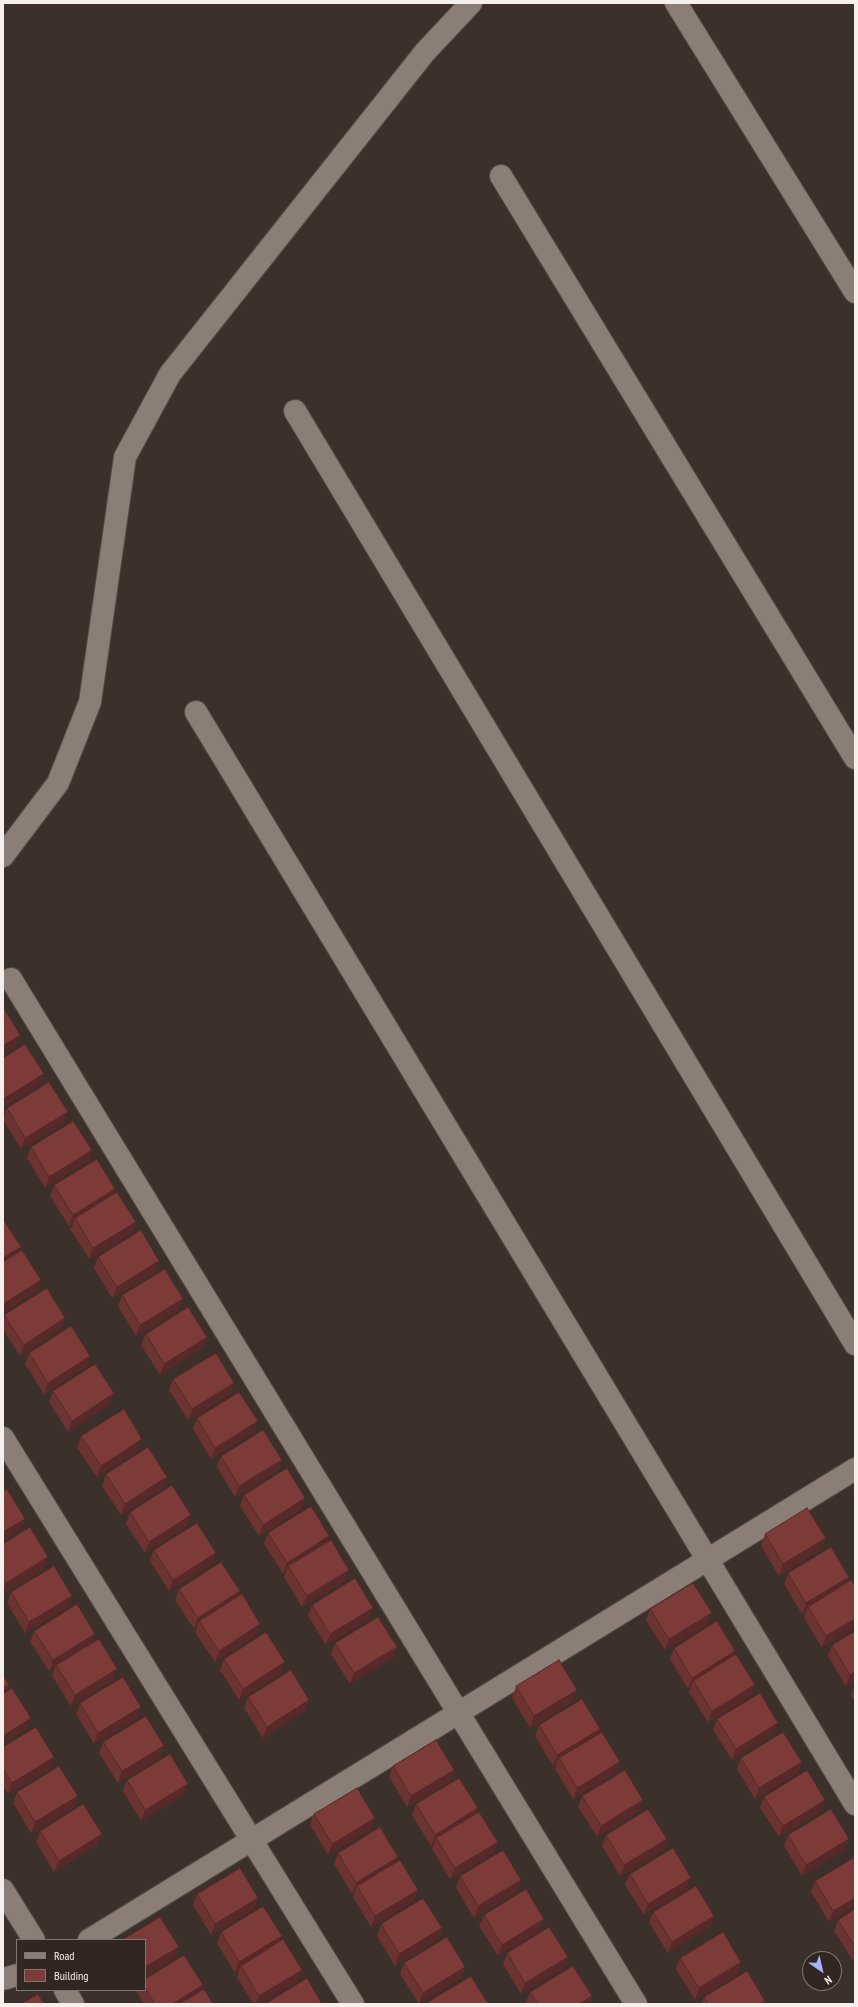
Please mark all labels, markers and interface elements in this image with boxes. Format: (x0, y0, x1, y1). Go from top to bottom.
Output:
legend (16, 1939, 146, 1991)
text: Road (54, 1948, 74, 1963)
north arrow (802, 1951, 842, 1991)
text: Building (54, 1968, 89, 1983)
text: N (822, 1973, 835, 1988)

